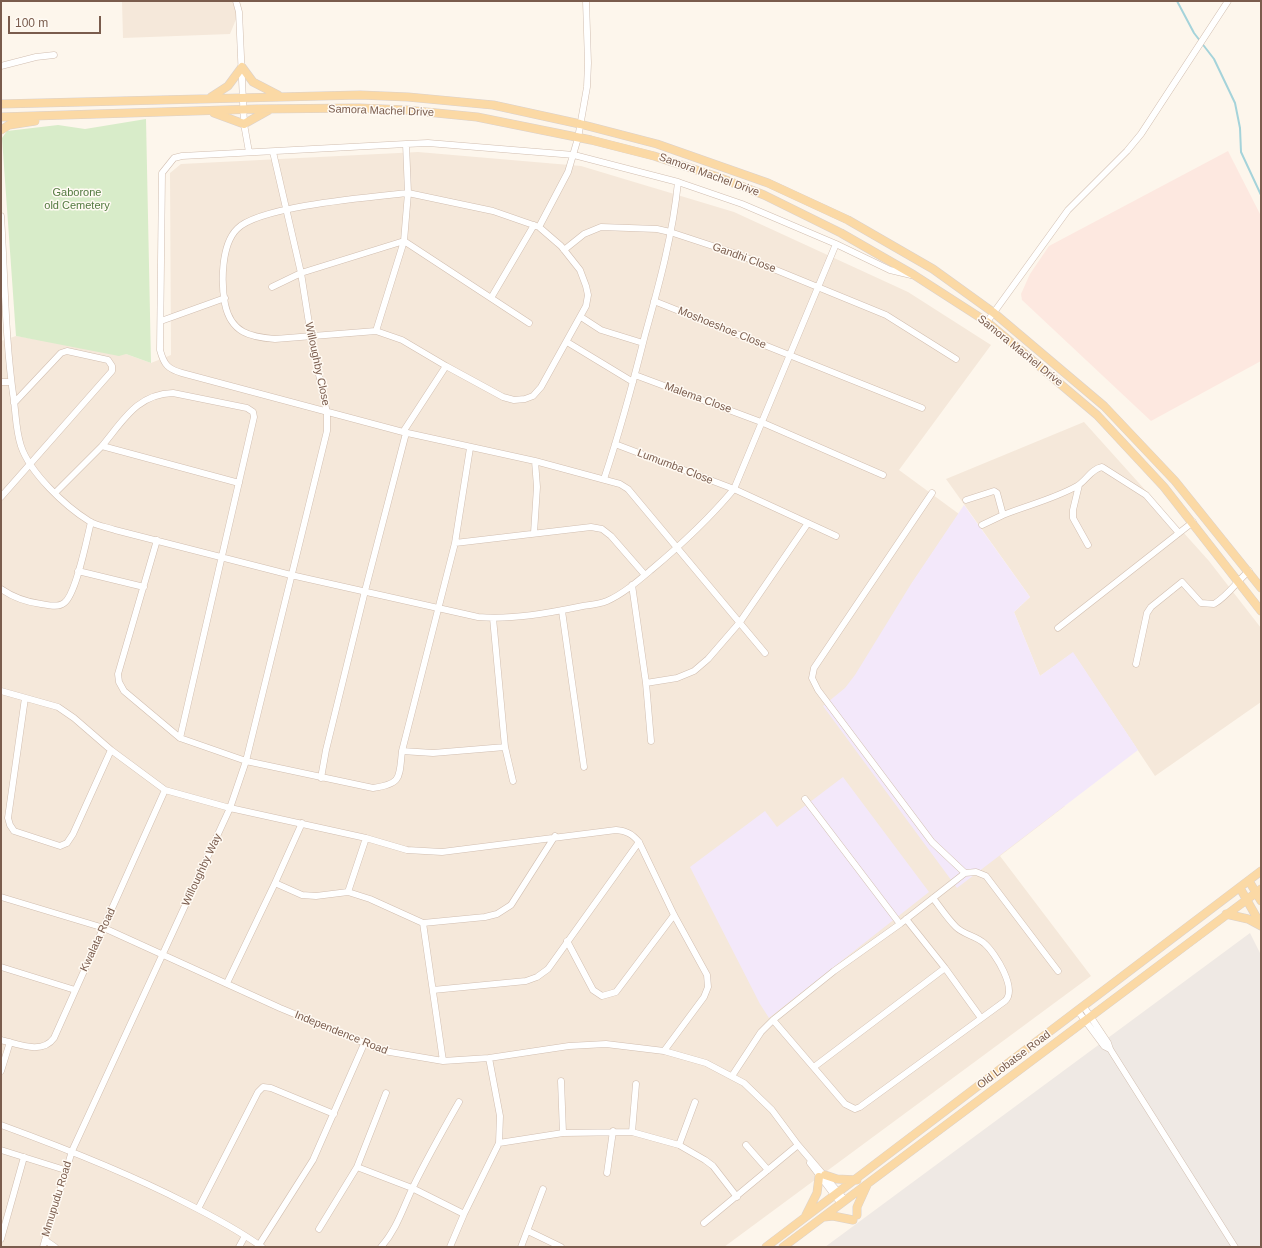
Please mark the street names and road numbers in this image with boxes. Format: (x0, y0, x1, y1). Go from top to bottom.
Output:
street label: Samora Machel Drive (328, 103, 434, 119)
street label: Samora Machel Drive (657, 151, 761, 199)
street label: Gandhi Close (710, 240, 778, 276)
street label: Moshoeshoe Close (676, 304, 768, 352)
street label: Samora Machel Drive (975, 313, 1065, 389)
street label: Willoughby Close (302, 321, 332, 407)
street label: Malema Close (663, 380, 733, 416)
street label: Lumumba Close (635, 446, 715, 488)
street label: Willoughby Way (179, 832, 225, 908)
street label: Kwalata Road (78, 906, 118, 974)
street label: Independence Road (293, 1008, 389, 1058)
street label: Old Lobatse Road (975, 1028, 1053, 1092)
street label: Mmupudu Road (39, 1160, 75, 1238)

